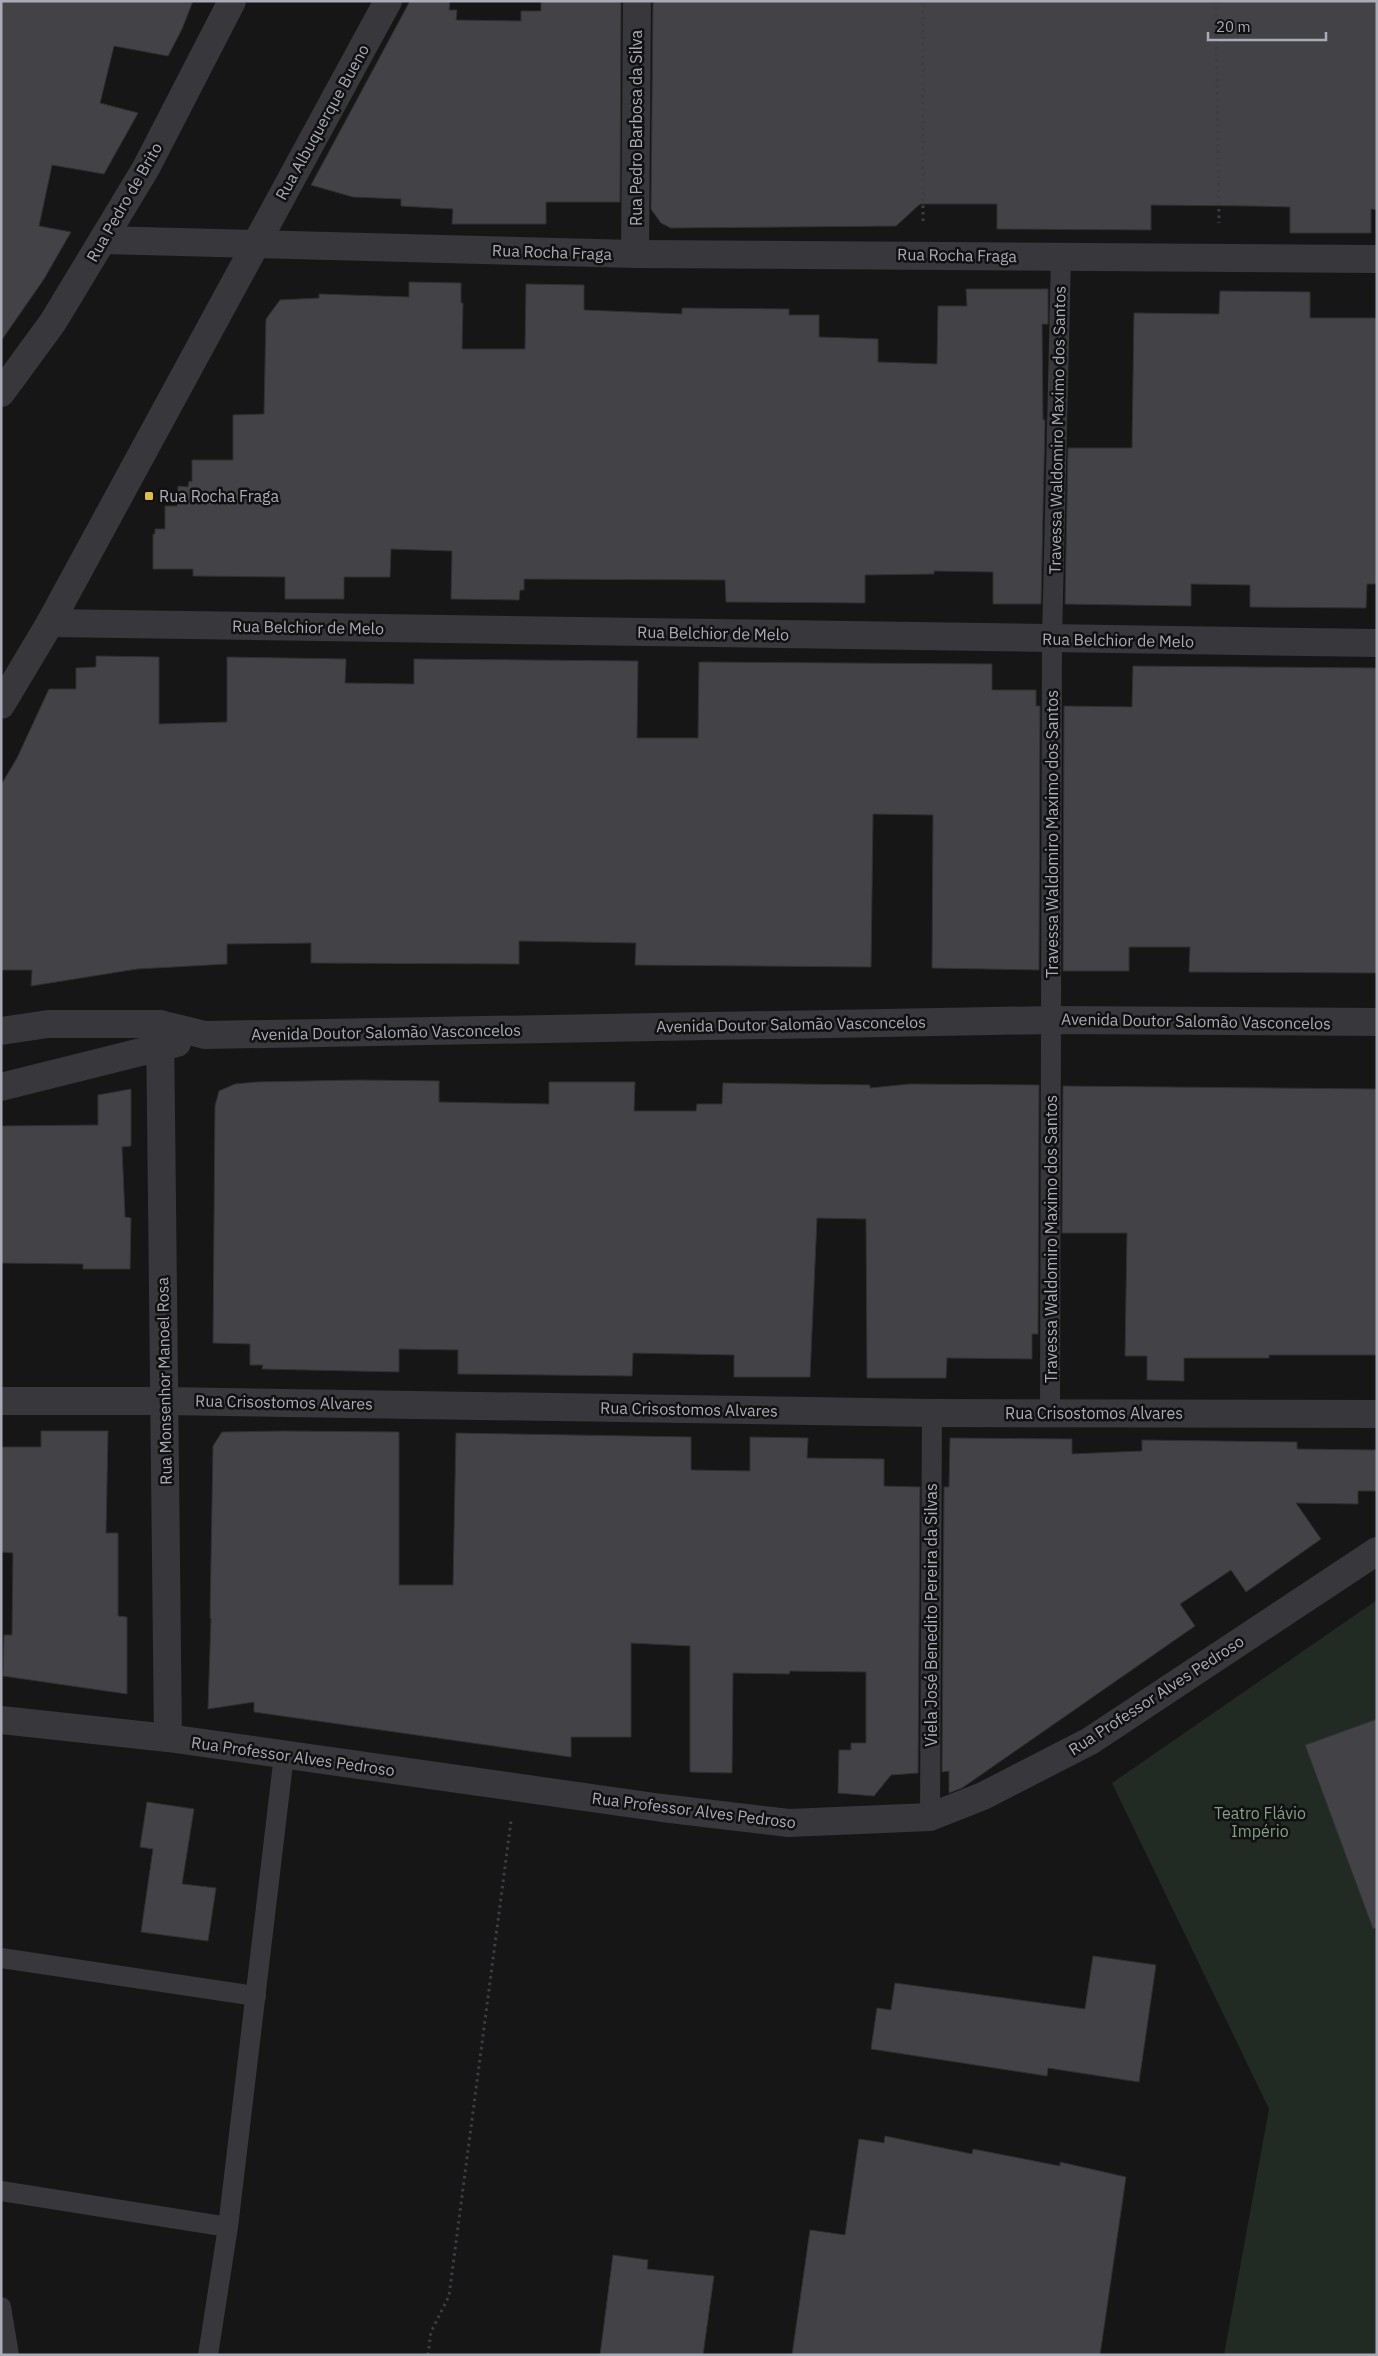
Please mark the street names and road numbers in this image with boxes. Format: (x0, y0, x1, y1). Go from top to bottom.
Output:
street label: Rua Pedro Barbosa da Silva (626, 29, 646, 226)
street label: Rua Albuquerque Bueno (271, 41, 373, 203)
street label: Rua Pedro de Brito (82, 139, 166, 265)
street label: Rua Rocha Fraga (492, 240, 613, 264)
street label: Rua Rocha Fraga (897, 244, 1018, 266)
street label: Travessa Waldomiro Maximo dos Santos (1044, 286, 1070, 574)
street label: Rua Belchior de Melo (232, 616, 384, 638)
street label: Rua Belchior de Melo (637, 622, 789, 644)
street label: Rua Belchior de Melo (1042, 629, 1194, 651)
street label: Travessa Waldomiro Maximo dos Santos (1042, 690, 1062, 978)
street label: Avenida Doutor Salomão Vasconcelos (1061, 1009, 1331, 1033)
street label: Avenida Doutor Salomão Vasconcelos (656, 1012, 926, 1036)
street label: Avenida Doutor Salomão Vasconcelos (251, 1020, 521, 1044)
street label: Travessa Waldomiro Maximo dos Santos (1041, 1095, 1061, 1383)
street label: Rua Monsenhor Manoel Rosa (152, 1276, 176, 1485)
street label: Rua Crisostomos Alvares (195, 1390, 373, 1414)
street label: Rua Crisostomos Alvares (600, 1397, 778, 1421)
street label: Rua Crisostomos Alvares (1005, 1403, 1183, 1423)
street label: Viela José Benedito Pereira da Silvas (921, 1483, 941, 1747)
street label: Rua Professor Alves Pedroso (1064, 1631, 1248, 1759)
street label: Rua Professor Alves Pedroso (190, 1732, 396, 1780)
street label: Rua Professor Alves Pedroso (591, 1788, 797, 1832)

